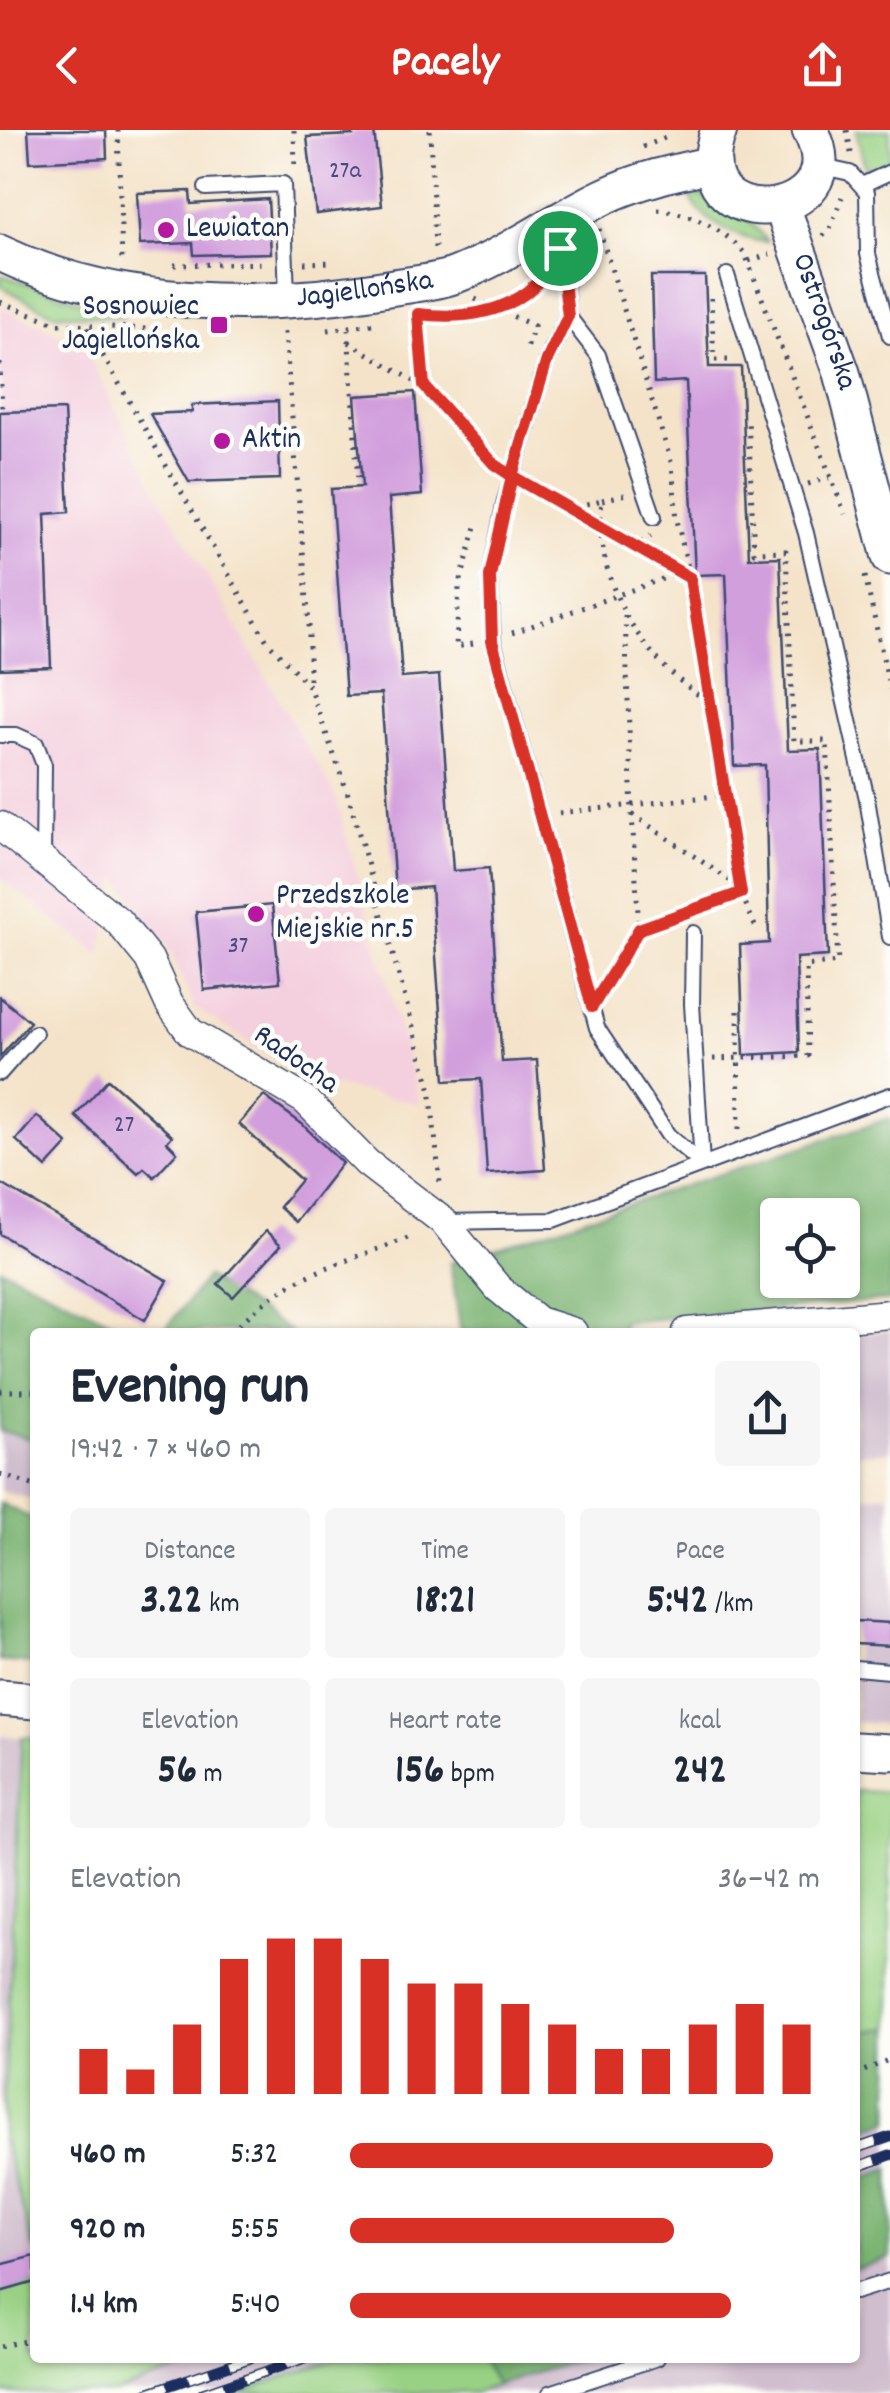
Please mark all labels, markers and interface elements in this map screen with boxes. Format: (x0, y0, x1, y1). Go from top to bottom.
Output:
text: Pacely (391, 33, 499, 97)
icon: back (40, 38, 95, 93)
icon: share (795, 38, 850, 93)
house number: 27a (329, 154, 362, 190)
pin (518, 206, 603, 291)
place label: Lewiatan (186, 209, 289, 252)
marker: Lewiatan (155, 219, 177, 241)
icon: arrive (533, 221, 588, 276)
street label: Ostrogórska (779, 248, 867, 395)
street label: Jagiellońska (295, 260, 437, 321)
place label: Sosnowiec Jagiellońska (62, 287, 200, 364)
marker: Sosnowiec Jagiellońska (208, 314, 230, 336)
place label: Aktin (242, 420, 301, 463)
marker: Aktin (211, 430, 233, 452)
place label: Przedszkole Miejskie nr.5 (276, 876, 414, 953)
marker: Przedszkole Miejskie nr.5 (245, 903, 267, 925)
house number: 37 (228, 929, 248, 965)
street label: Radocha (243, 1016, 347, 1107)
house number: 27 (114, 1108, 134, 1144)
map controls (760, 1198, 860, 1298)
button: locate (760, 1198, 860, 1298)
text: Evening run (70, 1351, 309, 1430)
button: share (715, 1361, 820, 1466)
text: 19:42 · 7 × 460 m (70, 1428, 261, 1474)
text: Distance (144, 1533, 236, 1573)
text: Time (421, 1533, 469, 1573)
text: Pace (675, 1533, 725, 1573)
text: 3.22 (140, 1573, 203, 1633)
text: 18:21 (415, 1573, 475, 1633)
text: 5:42 (646, 1573, 709, 1633)
text: km (203, 1586, 240, 1626)
text: /km (709, 1586, 754, 1626)
text: Elevation (141, 1703, 239, 1743)
text: Heart rate (388, 1703, 502, 1743)
text: kcal (679, 1703, 721, 1743)
text: 56 (157, 1743, 197, 1803)
text: 156 (395, 1743, 444, 1803)
text: 242 (673, 1743, 727, 1803)
text: m (197, 1756, 223, 1796)
text: bpm (444, 1756, 495, 1796)
text: Elevation (70, 1858, 181, 1904)
text: 36–42 m (718, 1858, 820, 1904)
text: 460 m (70, 2133, 146, 2179)
text: 5:32 (230, 2133, 278, 2179)
text: 920 m (70, 2208, 145, 2254)
text: 5:55 (230, 2208, 280, 2254)
text: 1.4 km (70, 2283, 138, 2329)
text: 5:40 (230, 2283, 281, 2329)

